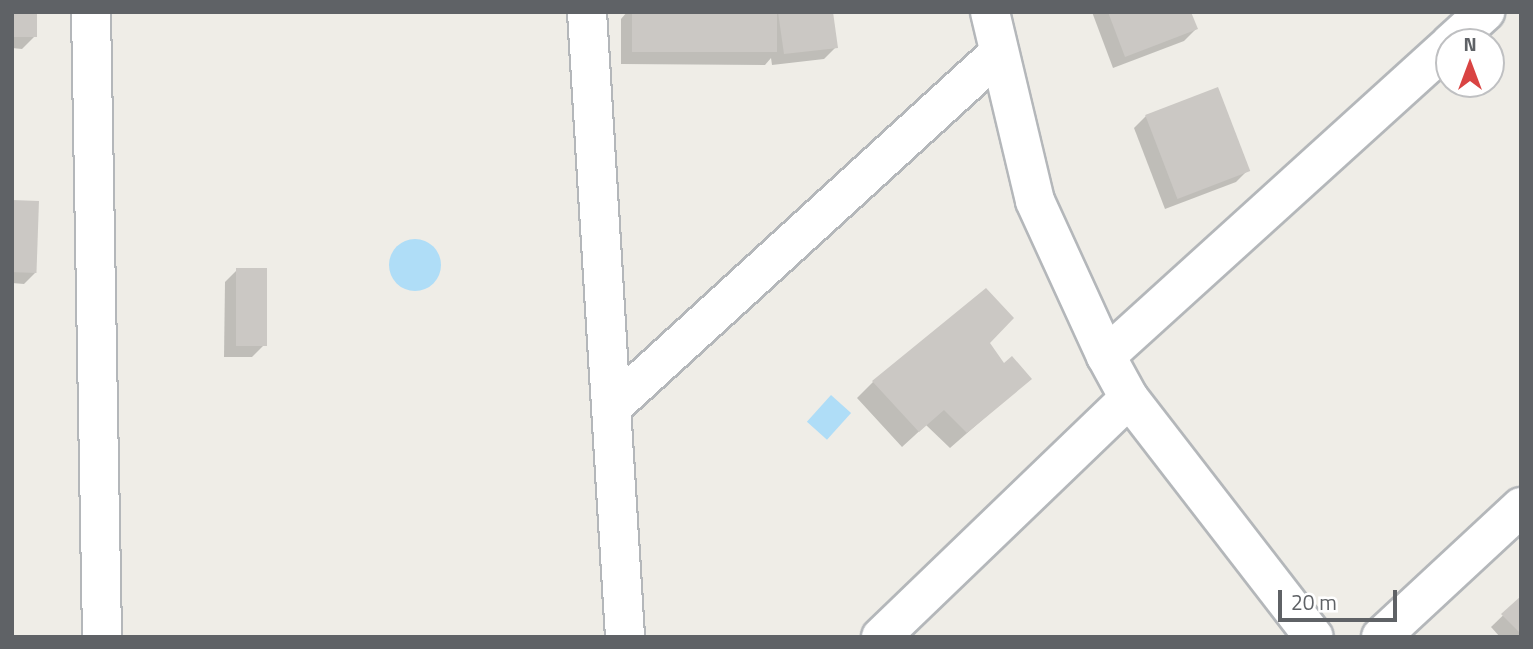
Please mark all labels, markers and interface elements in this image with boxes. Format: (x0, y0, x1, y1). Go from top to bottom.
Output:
north arrow (1435, 28, 1505, 98)
text: N (1463, 29, 1477, 58)
scale bar (1281, 576, 1400, 620)
text: 20 m (1291, 586, 1337, 618)

